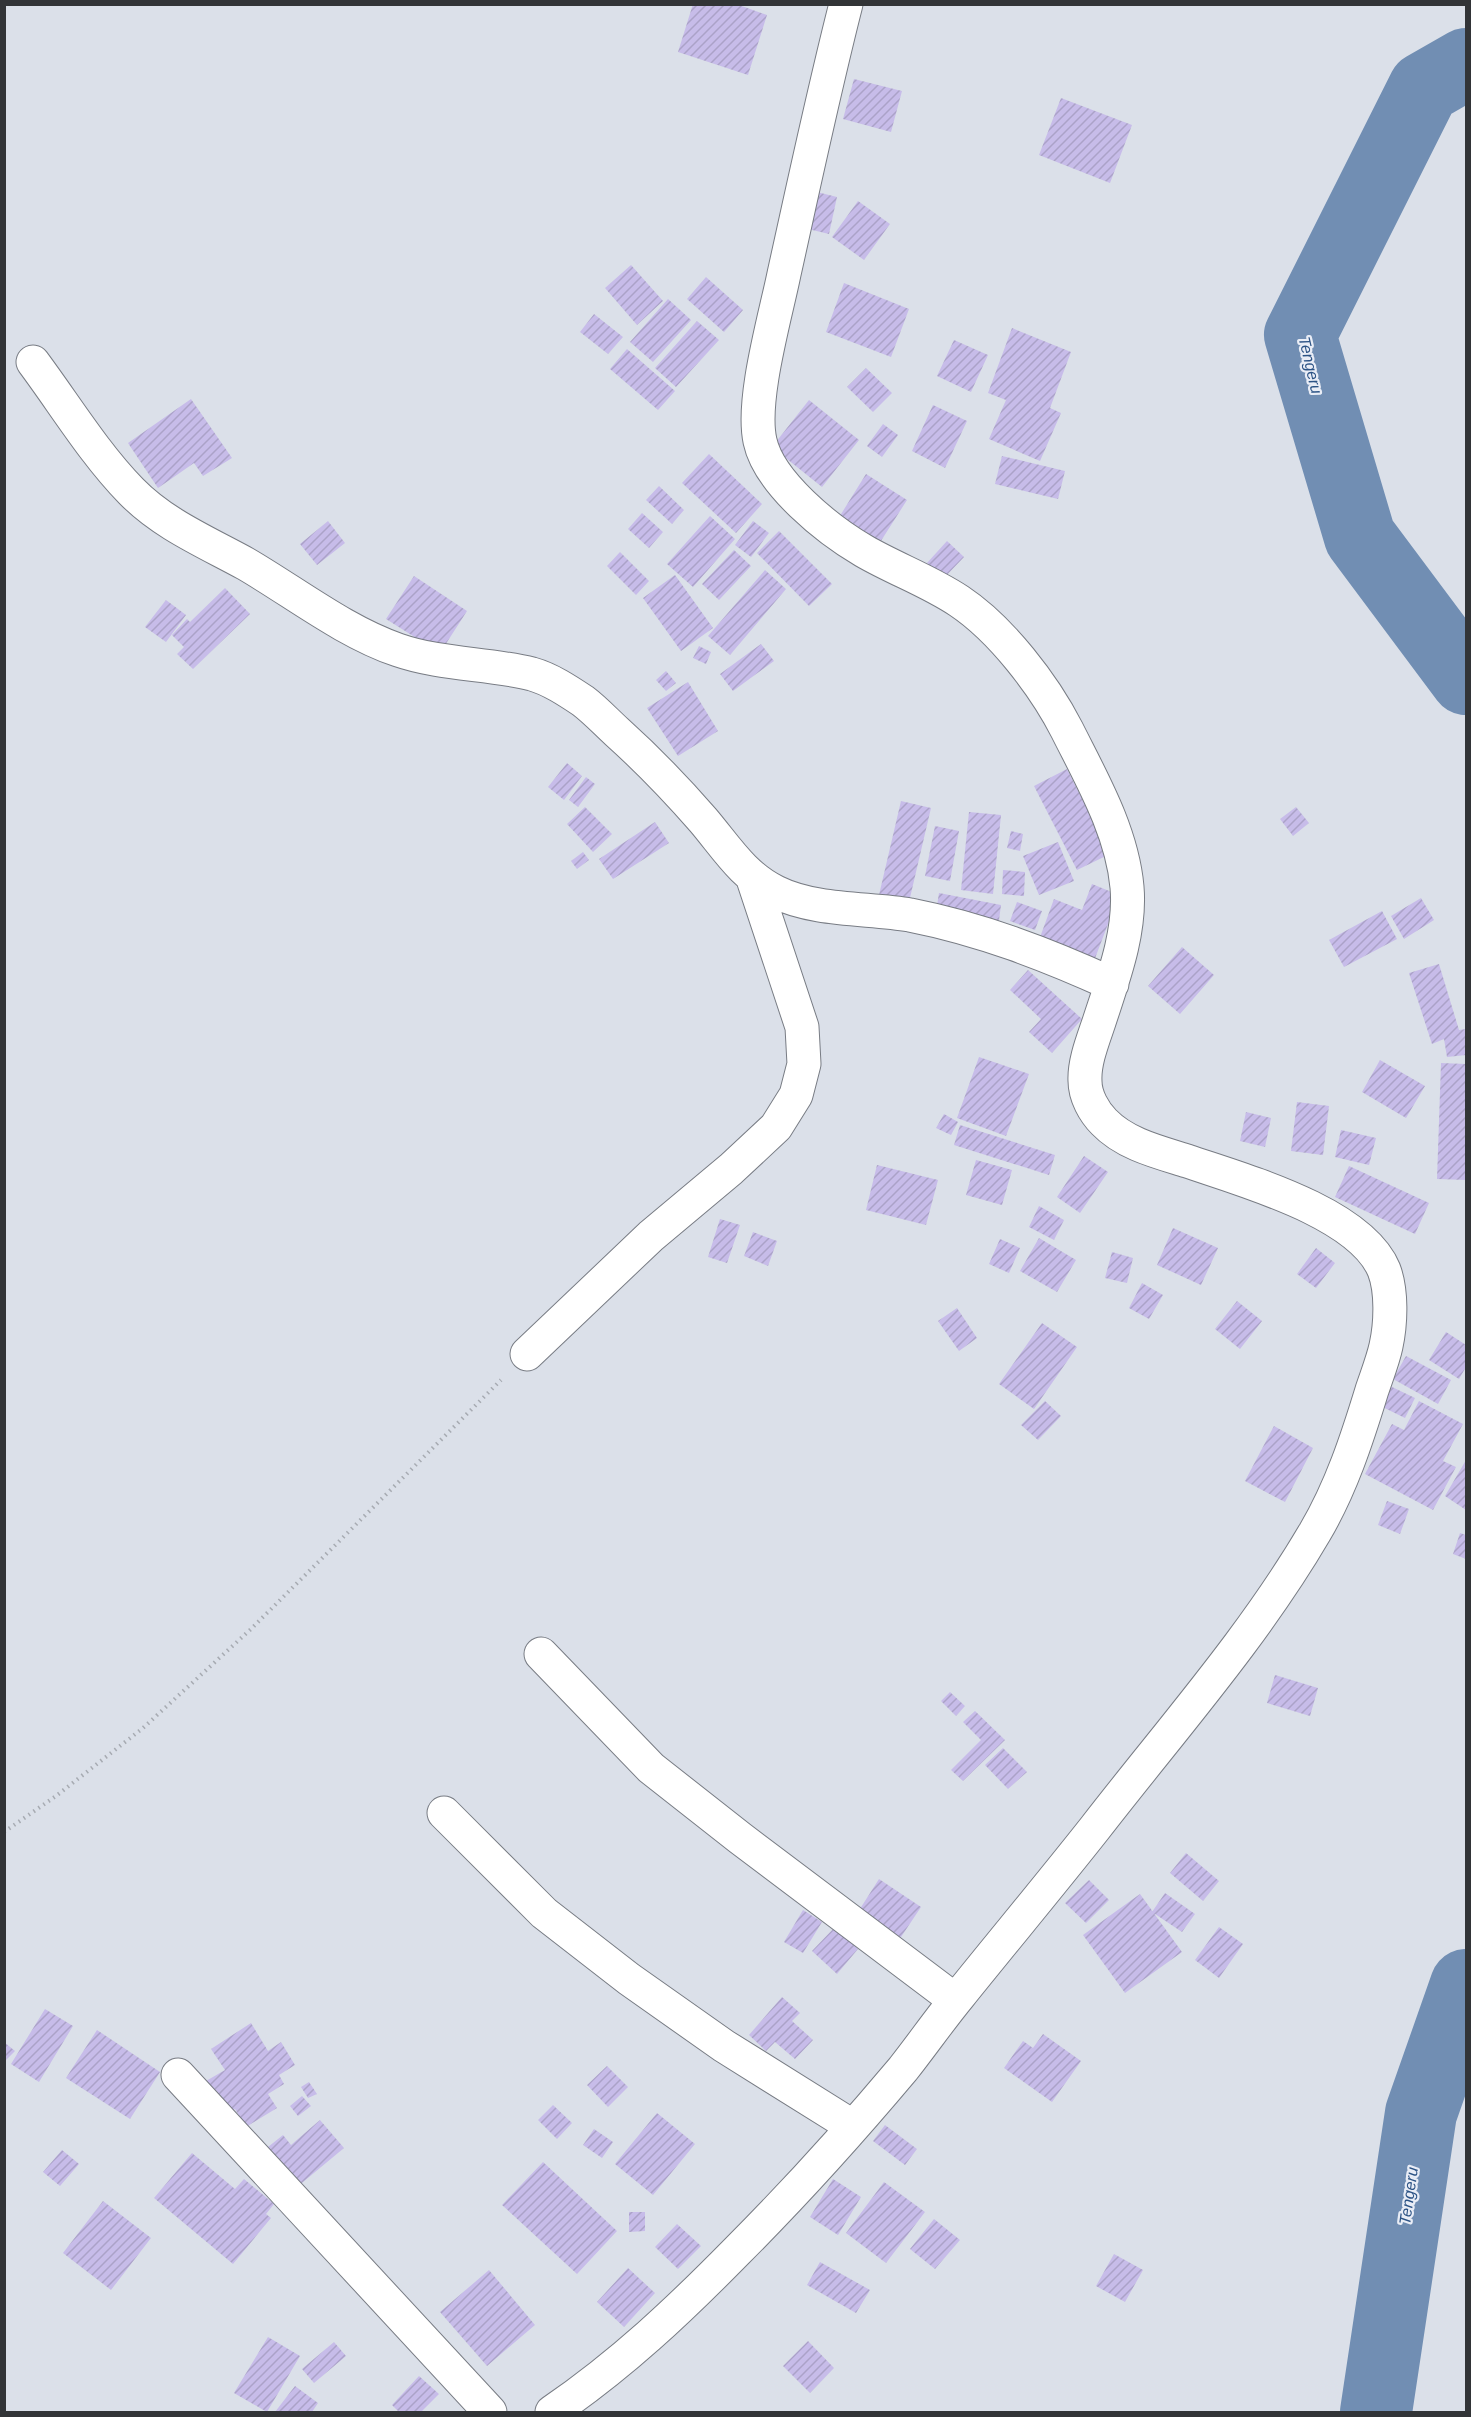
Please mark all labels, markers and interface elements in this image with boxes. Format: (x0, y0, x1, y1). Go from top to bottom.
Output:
water label: Tengeru (1296, 335, 1325, 395)
water label: Tengeru (1396, 2166, 1421, 2226)

